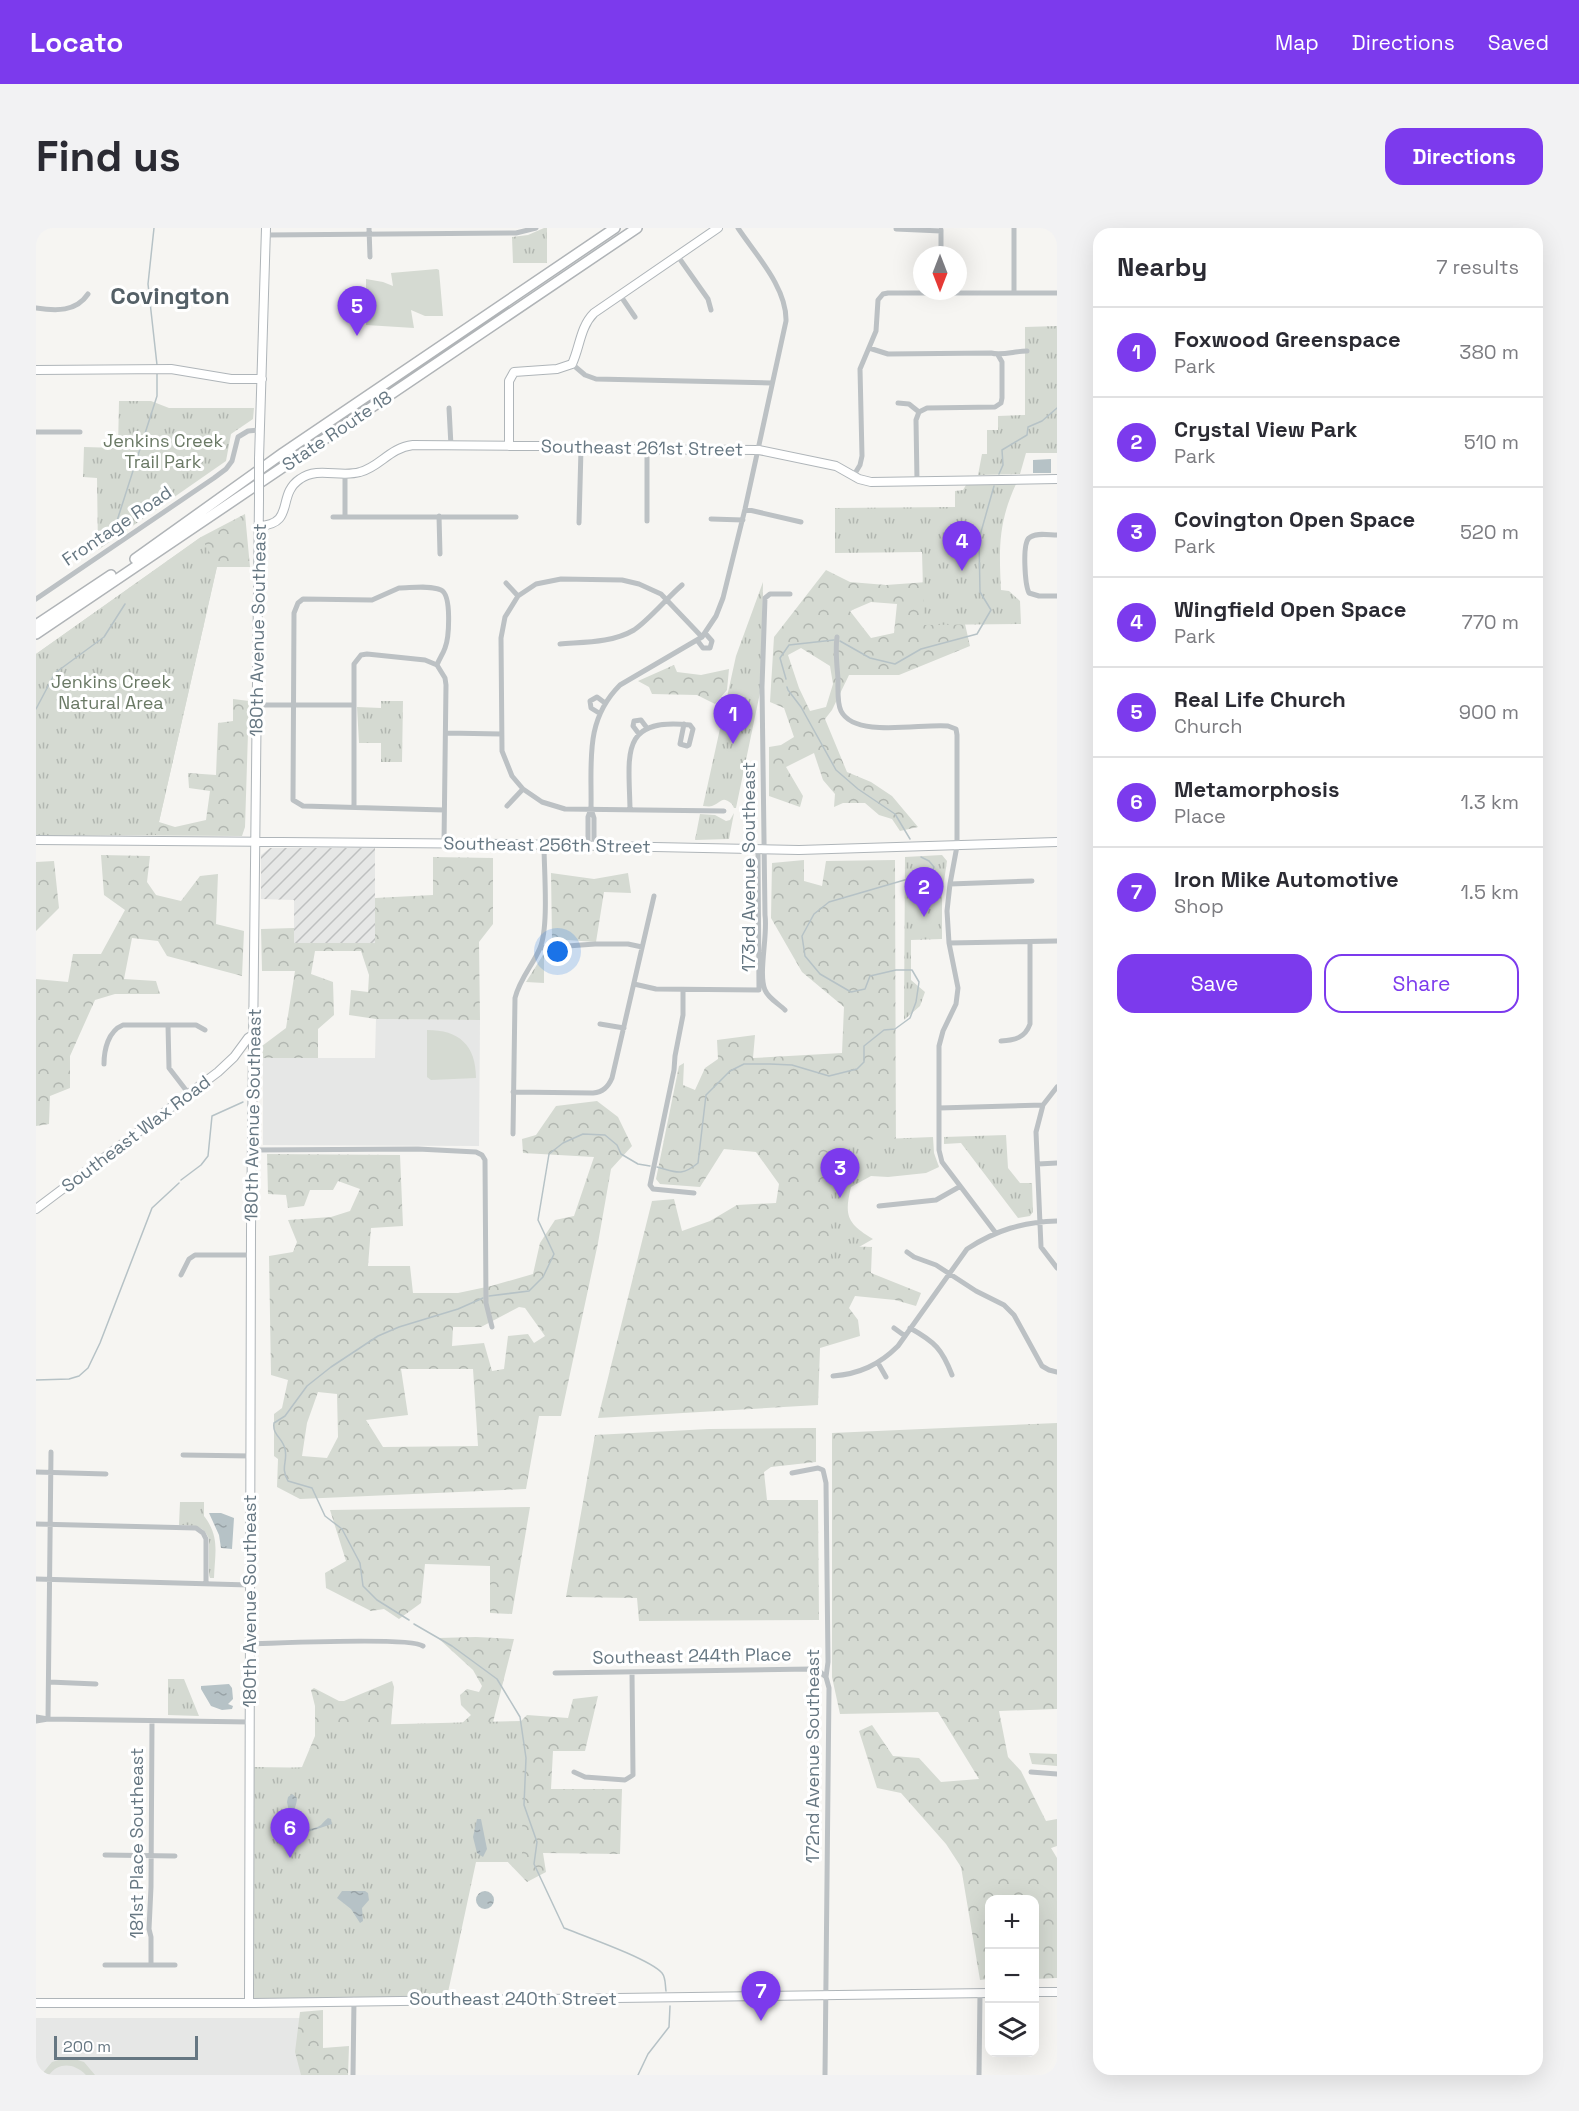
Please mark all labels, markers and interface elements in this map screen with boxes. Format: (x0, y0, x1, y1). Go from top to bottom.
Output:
text: Locato (30, 24, 123, 60)
text: Map (1275, 29, 1319, 56)
text: Directions (1352, 29, 1455, 56)
text: Saved (1488, 29, 1549, 56)
button: Directions (1385, 128, 1543, 185)
text: Find us (36, 130, 181, 183)
north arrow (913, 246, 967, 300)
text: Nearby (1117, 250, 1207, 284)
text: 7 results (1436, 254, 1519, 280)
district label: Covington (110, 280, 230, 311)
pin: 5 (338, 286, 376, 336)
text: Foxwood Greenspace (1174, 325, 1401, 353)
text: 1 (1132, 339, 1141, 365)
text: 380 m (1459, 339, 1519, 365)
text: Park (1174, 353, 1216, 379)
street label: State Route 18 (277, 385, 396, 476)
text: Crystal View Park (1174, 415, 1358, 443)
park label: Jenkins Creek Trail Park (103, 429, 223, 473)
text: 2 (1131, 429, 1142, 455)
text: 510 m (1464, 429, 1519, 455)
street label: Southeast 261st Street (541, 434, 743, 461)
text: Park (1174, 443, 1216, 469)
street label: Frontage Road (57, 480, 176, 571)
text: Covington Open Space (1174, 505, 1415, 533)
text: 3 (1130, 519, 1143, 545)
text: 520 m (1460, 519, 1519, 545)
pin: 4 (942, 522, 982, 571)
street label: 180th Avenue Southeast (244, 523, 271, 737)
text: Park (1174, 533, 1216, 559)
text: Wingfield Open Space (1174, 595, 1406, 623)
text: 4 (1130, 609, 1143, 635)
text: 770 m (1461, 609, 1519, 635)
text: Park (1174, 623, 1216, 649)
park label: Jenkins Creek Natural Area (51, 670, 171, 714)
text: Real Life Church (1174, 685, 1346, 713)
pin: 1 (714, 694, 752, 744)
text: 5 (1131, 699, 1143, 725)
text: 900 m (1459, 699, 1519, 725)
text: Church (1174, 713, 1243, 739)
street label: 173rd Avenue Southeast (737, 762, 760, 972)
text: Metamorphosis (1174, 775, 1339, 803)
text: 6 (1130, 789, 1143, 815)
text: 1.3 km (1460, 789, 1519, 815)
text: Place (1174, 803, 1226, 829)
street label: Southeast 256th Street (443, 831, 651, 858)
text: Iron Mike Automotive (1174, 865, 1399, 893)
pin: 2 (904, 868, 944, 917)
text: 7 (1131, 879, 1142, 905)
text: 1.5 km (1461, 879, 1519, 905)
text: Shop (1174, 893, 1224, 919)
your location (543, 937, 572, 966)
button: Save (1117, 954, 1312, 1013)
button: Share (1324, 954, 1519, 1013)
street label: 180th Avenue Southeast (239, 1008, 266, 1222)
street label: Southeast Wax Road (57, 1070, 215, 1197)
pin: 3 (820, 1148, 860, 1198)
street label: 180th Avenue Southeast (238, 1494, 261, 1708)
street label: Southeast 244th Place (592, 1642, 792, 1669)
street label: 172nd Avenue Southeast (801, 1649, 824, 1863)
street label: 181st Place Southeast (125, 1748, 148, 1938)
pin: 6 (270, 1808, 310, 1858)
map controls (985, 1895, 1039, 2057)
button: + (985, 1895, 1039, 1949)
button: − (985, 1949, 1039, 2003)
pin: 7 (742, 1972, 780, 2021)
street label: Southeast 240th Street (409, 1987, 617, 2010)
button: layers (985, 2003, 1039, 2057)
scale bar (54, 2033, 198, 2060)
text: 200 m (63, 2036, 111, 2057)

